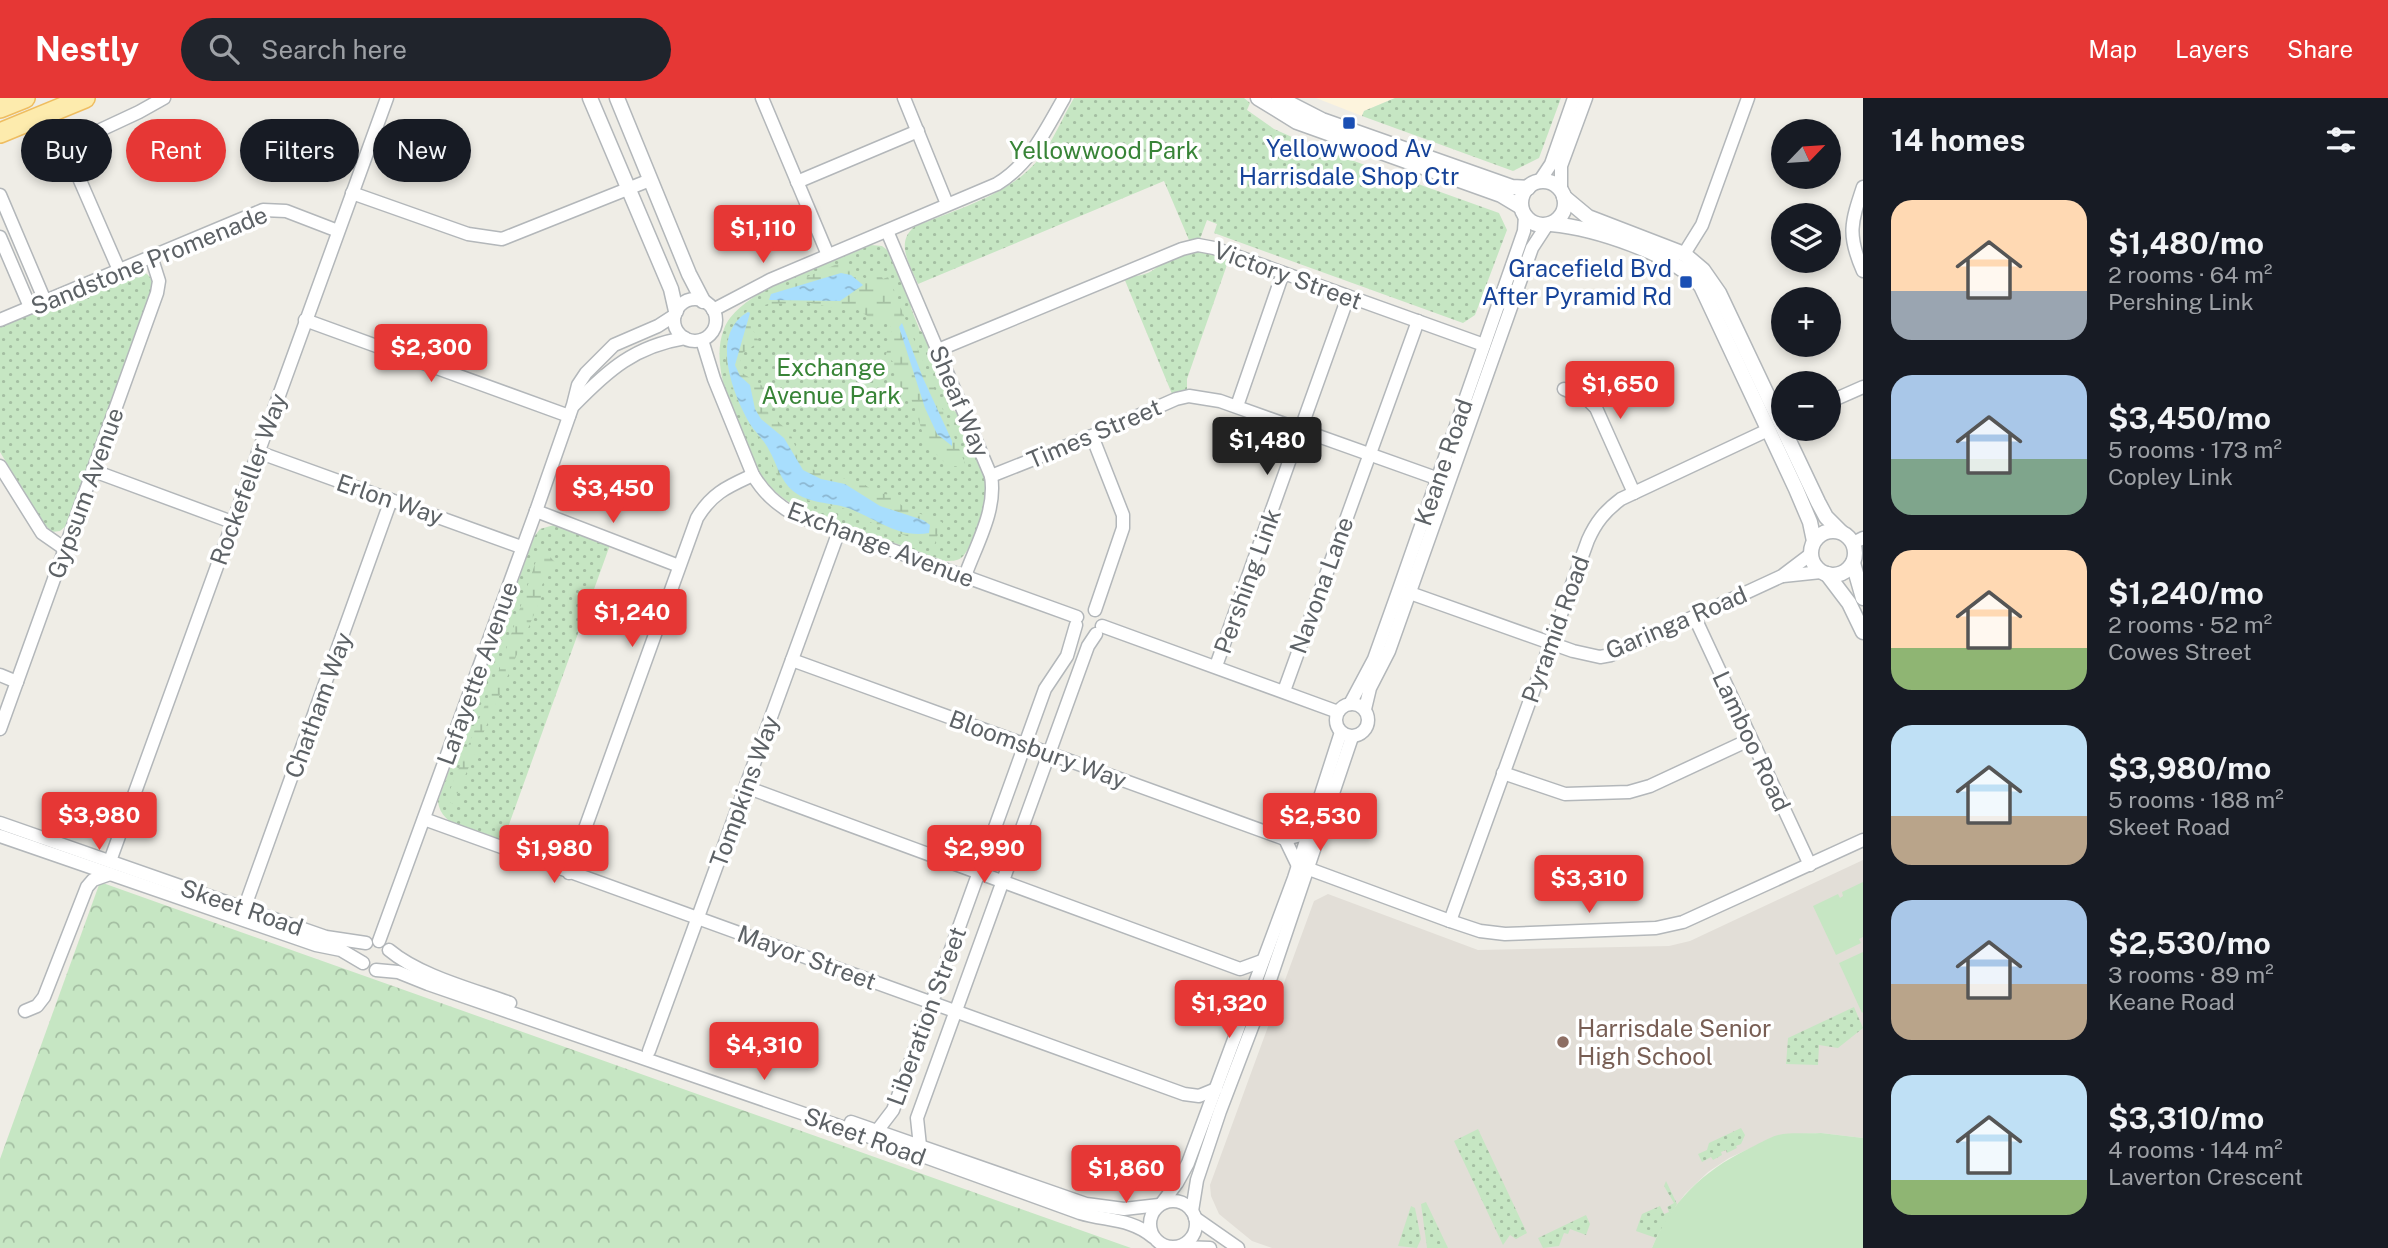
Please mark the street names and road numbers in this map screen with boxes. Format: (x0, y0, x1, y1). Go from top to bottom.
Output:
street label: Sandstone Promenade (27, 200, 271, 320)
street label: Victory Street (1210, 235, 1366, 315)
street label: Sheaf Way (924, 341, 996, 461)
street label: Rockefeller Way (204, 389, 292, 569)
street label: Times Street (1023, 392, 1165, 474)
street label: Keane Road (1408, 395, 1478, 529)
street label: Gypsum Avenue (41, 404, 129, 582)
street label: Erlon Way (333, 468, 447, 530)
street label: Exchange Avenue (784, 495, 978, 593)
street label: Pershing Link (1208, 505, 1286, 657)
street label: Navona Lane (1283, 513, 1359, 657)
street label: Pyramid Road (1515, 552, 1595, 706)
street label: Lafayette Avenue (431, 577, 523, 769)
street label: Garinga Road (1601, 580, 1751, 664)
street label: Chatham Way (279, 628, 357, 782)
street label: Lamboo Road (1707, 666, 1797, 816)
street label: Bloomsbury Way (946, 704, 1130, 794)
street label: Tompkins Way (704, 711, 784, 871)
street label: Skeet Road (177, 873, 307, 941)
street label: Mayor Street (734, 919, 880, 995)
street label: Liberation Street (881, 923, 971, 1109)
street label: Skeet Road (800, 1101, 930, 1171)

